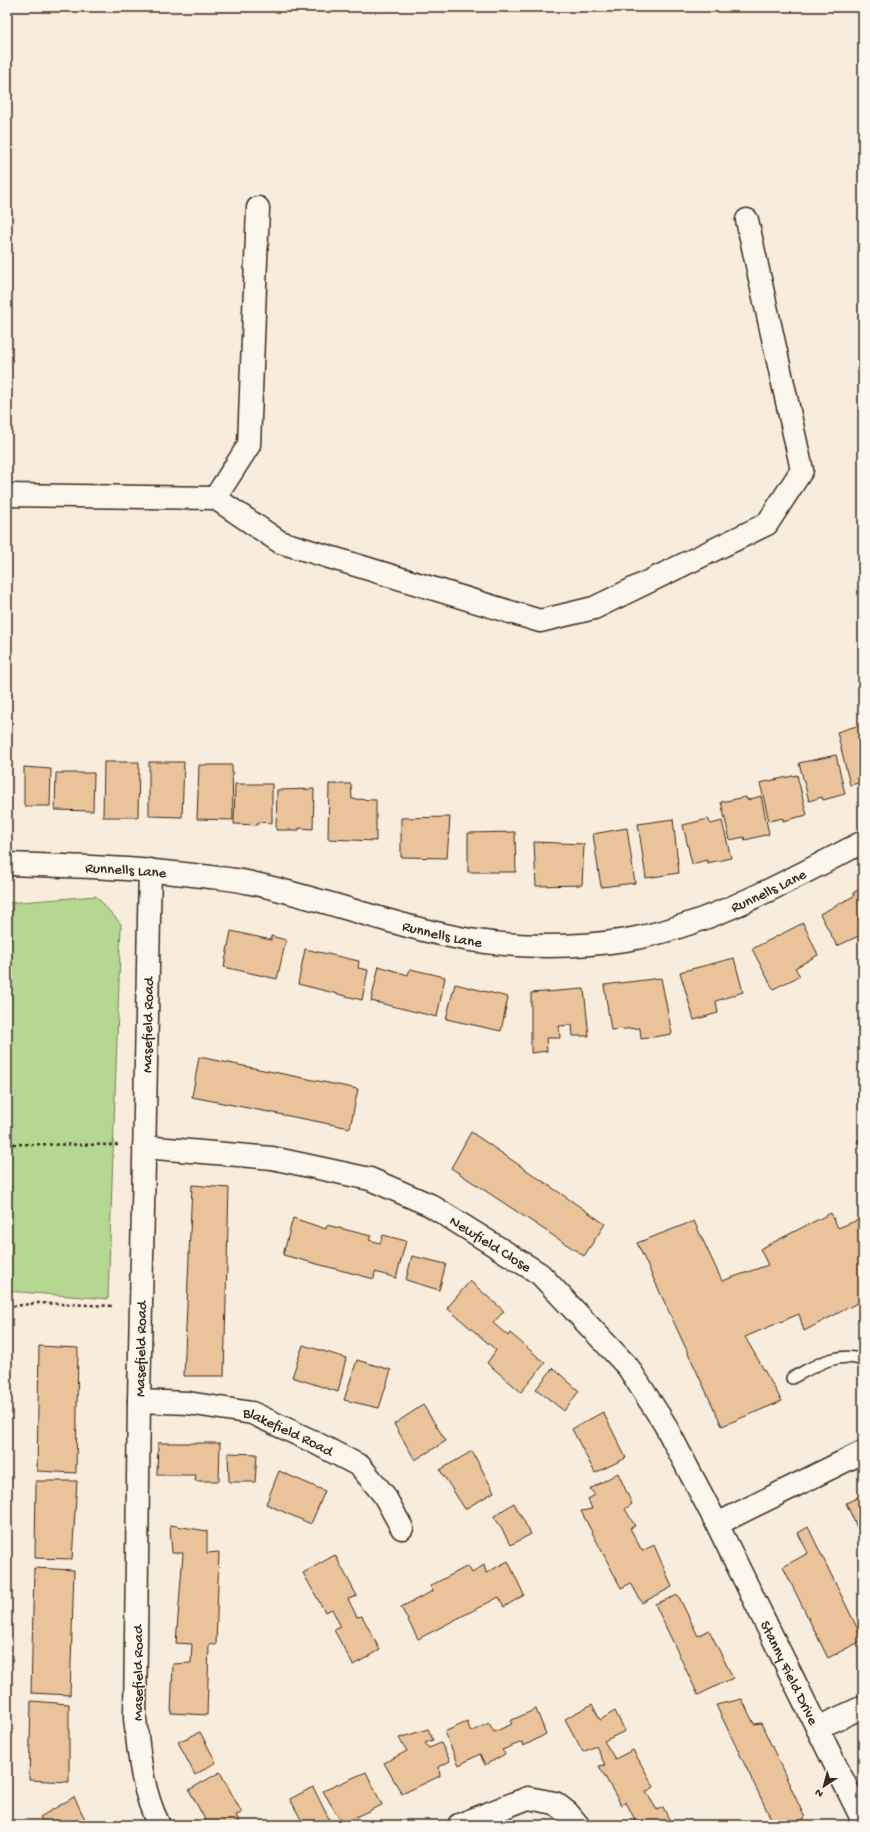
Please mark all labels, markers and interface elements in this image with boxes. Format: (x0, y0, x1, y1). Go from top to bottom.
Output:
street label: Runnells Lane (85, 860, 167, 883)
street label: Runnells Lane (728, 866, 810, 918)
street label: Runnells Lane (400, 918, 483, 953)
street label: Masefield Road (139, 976, 159, 1073)
street label: Newfield Close (446, 1213, 534, 1277)
street label: Masefield Road (132, 1300, 152, 1397)
street label: Blakefield Road (241, 1405, 337, 1462)
street label: Stanny Field Drive (755, 1618, 821, 1729)
street label: Masefield Road (130, 1624, 148, 1721)
north arrow (804, 1766, 844, 1806)
text: N (813, 1786, 826, 1799)

